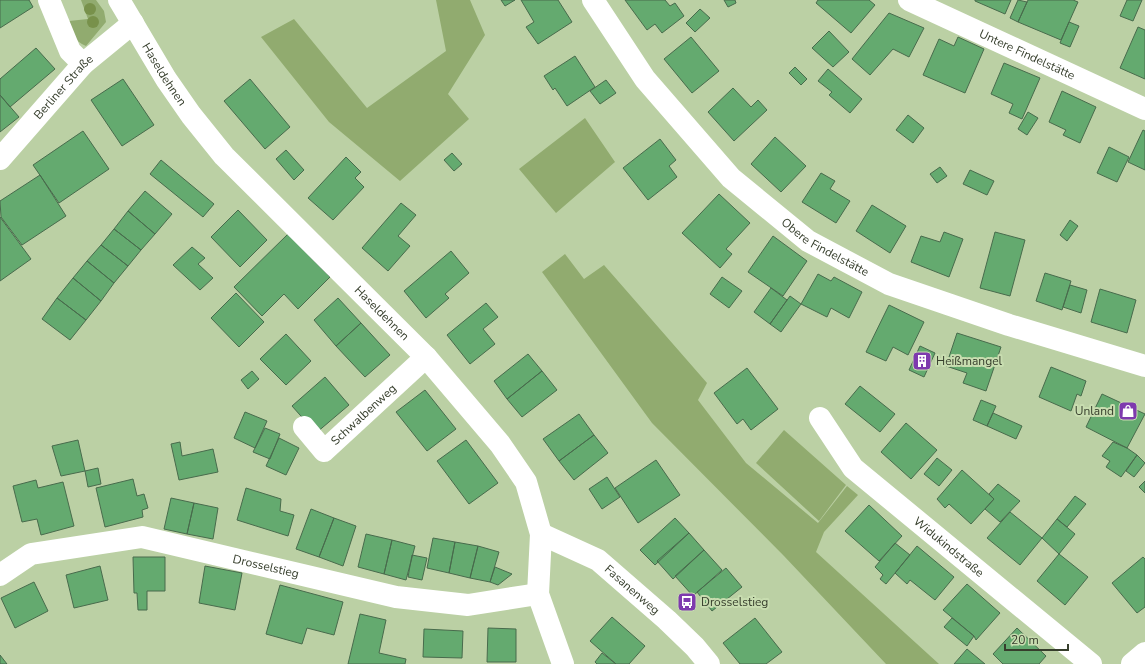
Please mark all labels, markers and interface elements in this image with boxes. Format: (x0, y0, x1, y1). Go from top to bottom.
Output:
street label: Untere Findelstätte (977, 25, 1077, 84)
street label: Haseldehnen (138, 40, 190, 109)
street label: Berliner Straße (30, 51, 96, 123)
street label: Obere Findelstätte (778, 214, 872, 280)
street label: Haseldehnen (351, 282, 413, 344)
building icon: Heißmangel (911, 350, 933, 372)
place label: Heißmangel (936, 353, 1003, 369)
street label: Schwalbenweg (328, 380, 400, 449)
shop icon: Unland (1117, 400, 1139, 422)
place label: Unland (1075, 403, 1114, 419)
street label: Widukindstraße (910, 513, 987, 581)
street label: Drosselstieg (231, 551, 301, 582)
street label: Fasanenweg (601, 561, 663, 618)
bus stop icon: Drosselstieg (676, 591, 698, 613)
place label: Drosselstieg (701, 594, 768, 610)
scale bar (1005, 626, 1068, 652)
text: 20 m (1011, 632, 1039, 648)

